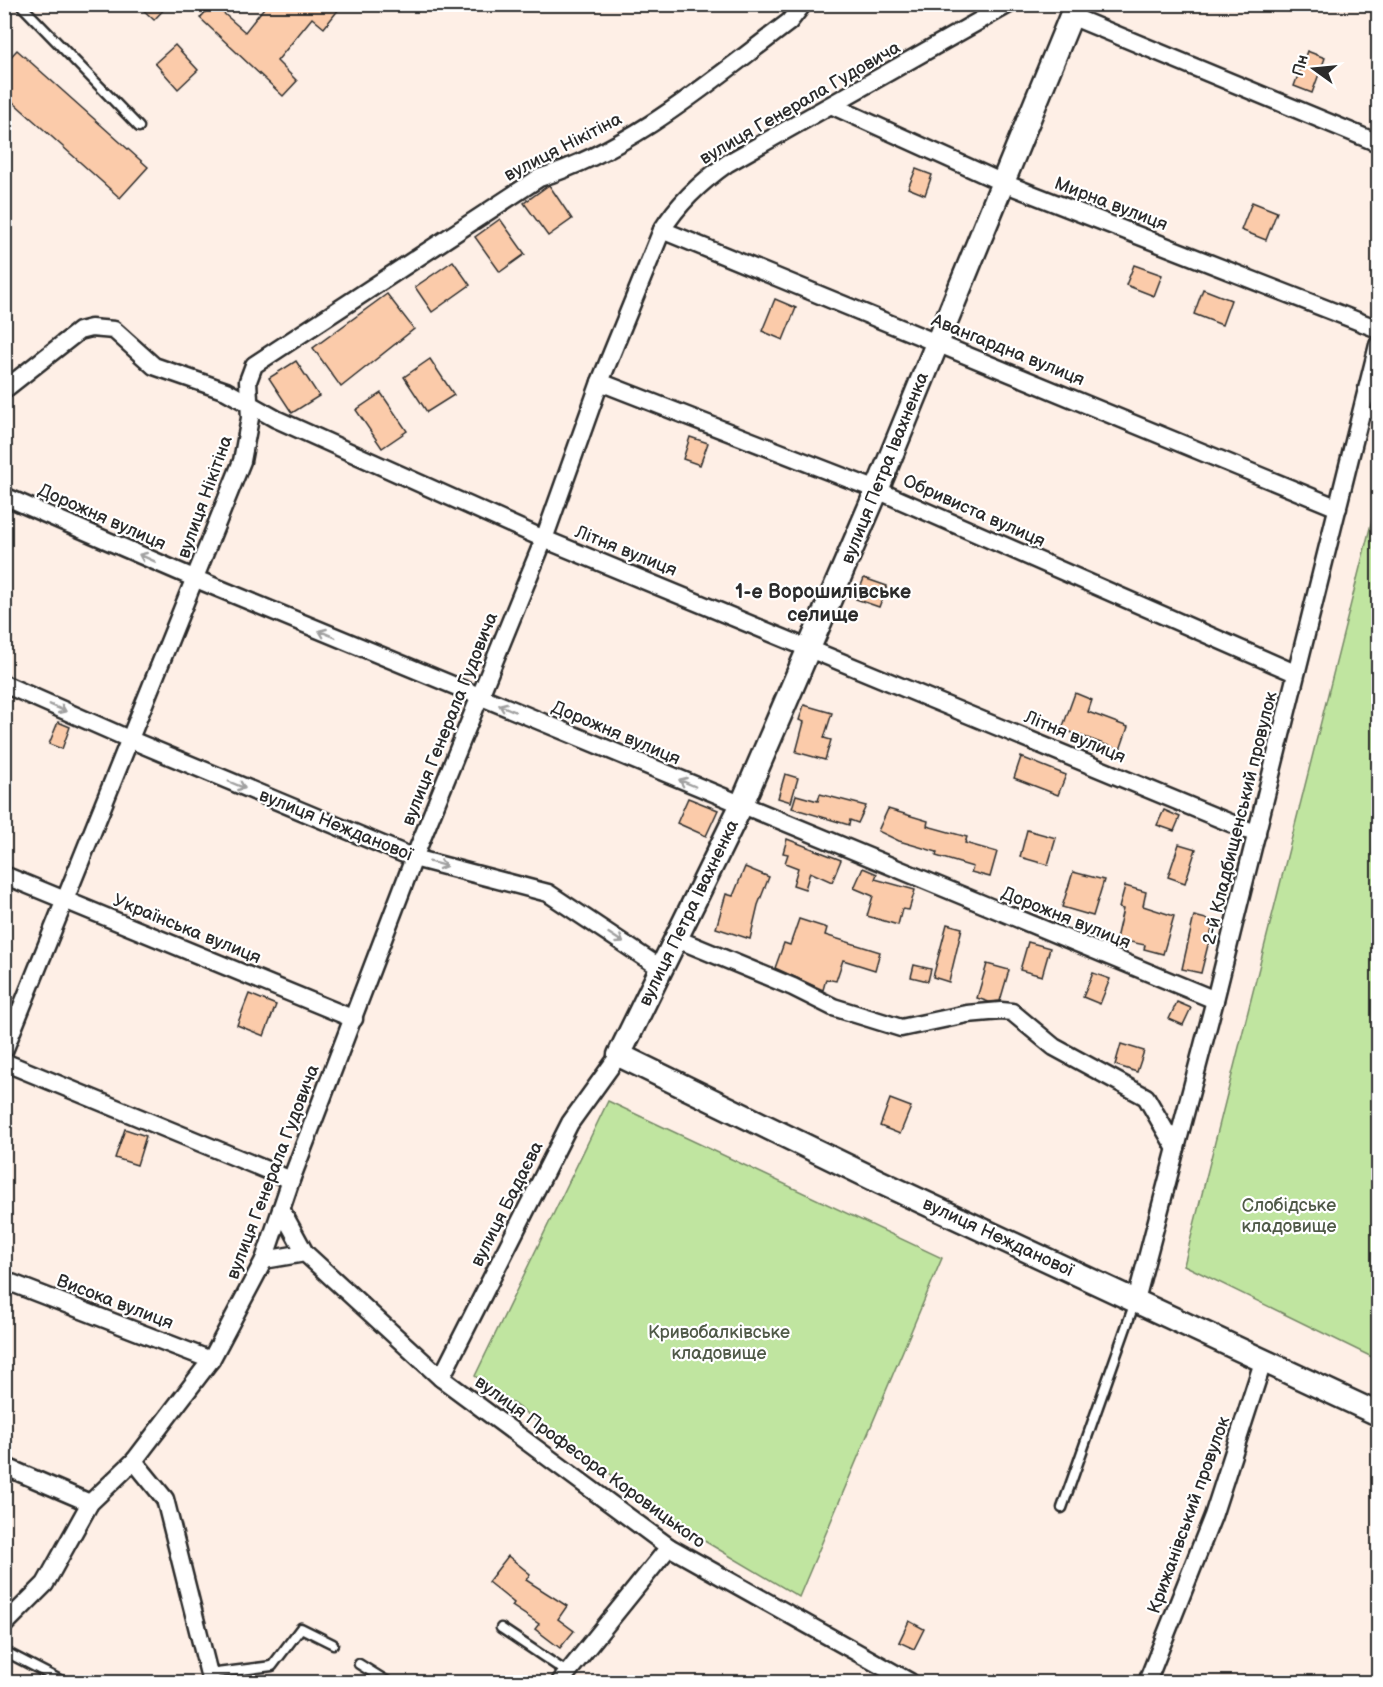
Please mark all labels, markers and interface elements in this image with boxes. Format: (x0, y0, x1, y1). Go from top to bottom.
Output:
street label: вулиця Генерала Гудовича (696, 37, 904, 169)
north arrow (1284, 39, 1344, 99)
text: Пн (1289, 53, 1313, 78)
street label: вулиця Нікітіна (501, 108, 625, 186)
street label: Мирна вулиця (1051, 173, 1171, 235)
street label: Авангардна вулиця (927, 309, 1088, 390)
street label: вулиця Петра Івахненка (837, 369, 933, 567)
street label: вулиця Нікітіна (173, 433, 237, 561)
street label: Обривиста вулиця (900, 470, 1048, 552)
street label: Дорожня вулиця (35, 479, 169, 555)
street label: Літня вулиця (571, 521, 680, 581)
one-way arrow (138, 552, 157, 563)
district label: 1-е Ворошилівське селище (735, 580, 911, 627)
street label: вулиця Генерала Гудовича (398, 609, 503, 829)
one-way arrow (318, 628, 336, 639)
street label: 2-й Кладбищенський провулок (1198, 689, 1282, 947)
street label: Дорожня вулиця (549, 696, 683, 770)
one-way arrow (498, 702, 516, 713)
one-way arrow (48, 703, 67, 714)
street label: Літня вулиця (1020, 706, 1129, 768)
one-way arrow (678, 777, 697, 788)
one-way arrow (228, 780, 246, 791)
street label: вулиця Нежданової (256, 785, 416, 866)
street label: вулиця Петра Івахненка (635, 816, 743, 1010)
one-way arrow (428, 859, 447, 871)
street label: Дорожня вулиця (998, 883, 1134, 953)
street label: Українська вулиця (110, 890, 264, 968)
one-way arrow (607, 932, 623, 944)
street label: вулиця Генерала Гудовича (222, 1061, 324, 1282)
street label: вулиця Бадаєва (466, 1138, 548, 1270)
street label: вулиця Нежданової (919, 1193, 1077, 1281)
park label: Слобідське кладовище (1241, 1195, 1337, 1237)
street label: Висока вулиця (54, 1270, 176, 1334)
park label: Кривобалківське кладовище (648, 1322, 790, 1364)
street label: вулиця Професора Коровицького (471, 1371, 709, 1553)
street label: Крижанівський провулок (1144, 1413, 1235, 1616)

